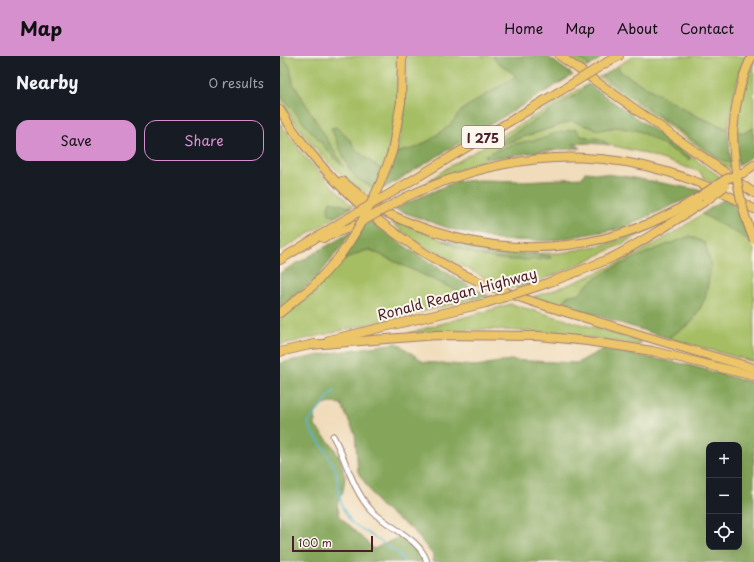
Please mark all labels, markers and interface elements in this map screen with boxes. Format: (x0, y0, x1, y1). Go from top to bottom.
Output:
text: Map (20, 14, 62, 42)
text: Home (504, 18, 543, 39)
text: Map (565, 18, 595, 39)
text: About (617, 18, 658, 39)
text: Contact (680, 18, 734, 39)
text: Nearby (16, 69, 78, 95)
text: 0 results (209, 73, 264, 92)
button: Save (16, 120, 136, 161)
button: Share (144, 120, 264, 161)
road number: I 275 (462, 126, 504, 148)
street label: Ronald Reagan Highway (375, 263, 539, 325)
map controls (706, 442, 742, 550)
button: + (706, 442, 742, 478)
button: − (706, 478, 742, 514)
button: locate (706, 514, 742, 550)
scale bar (292, 534, 373, 553)
text: 100 m (298, 534, 332, 551)

